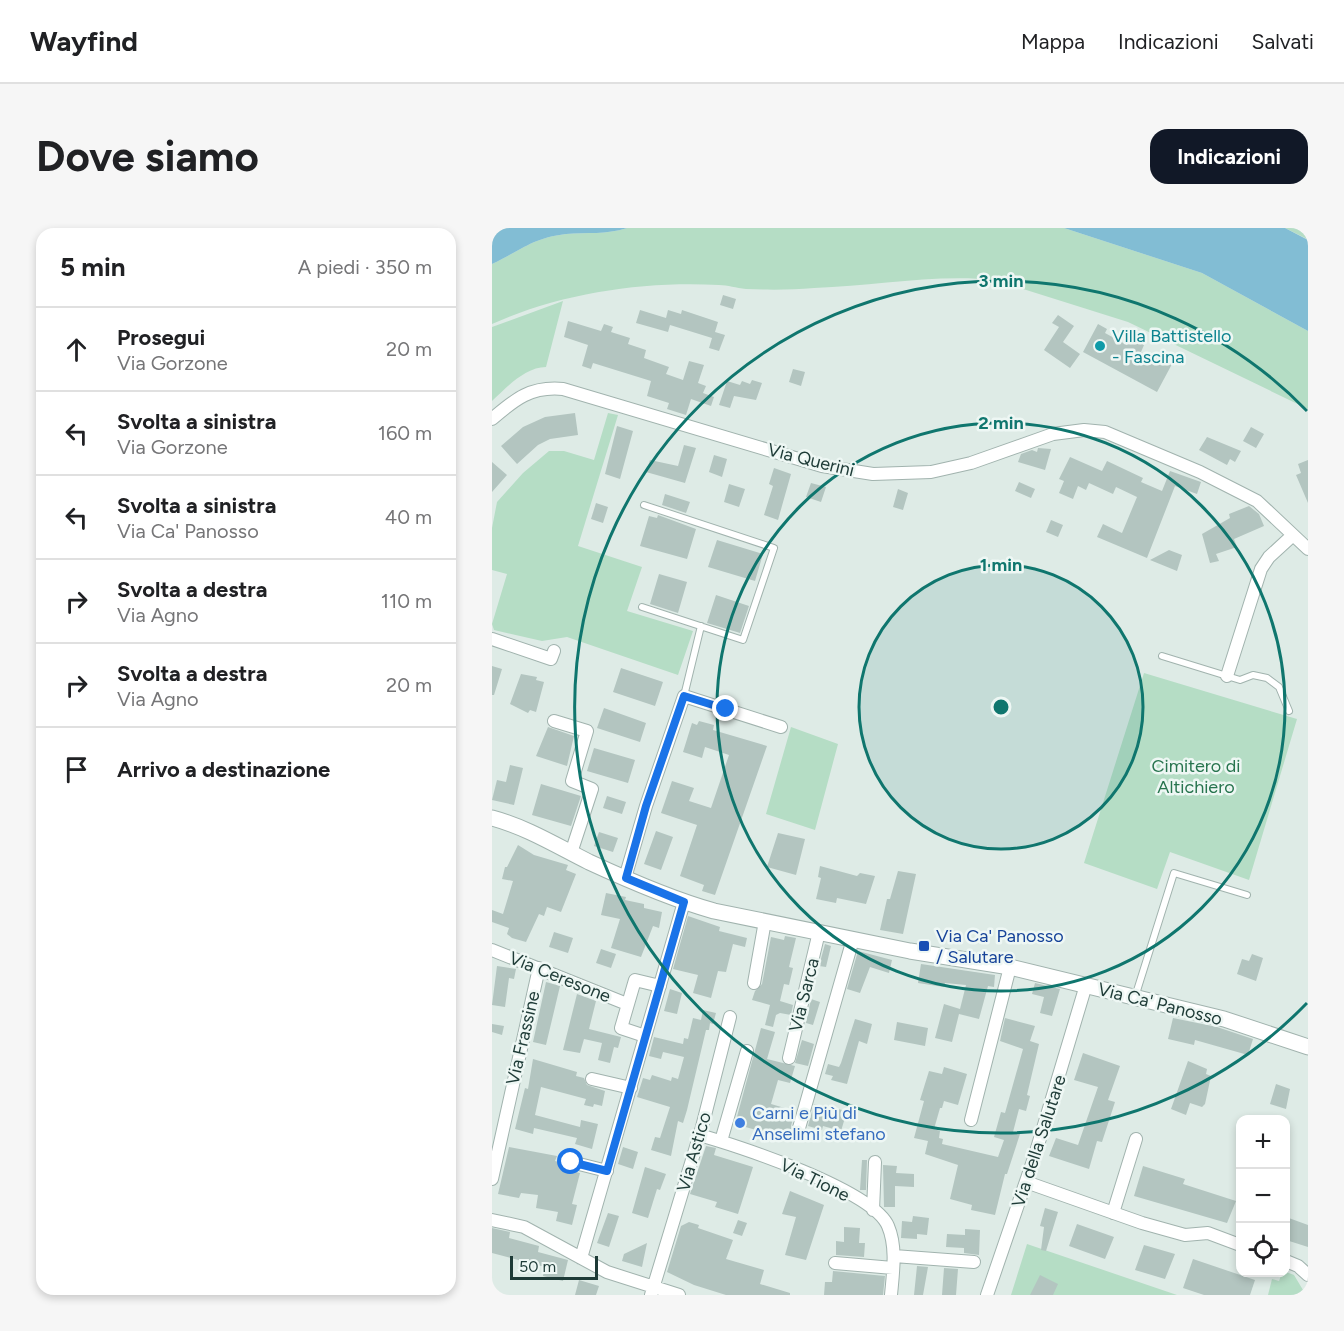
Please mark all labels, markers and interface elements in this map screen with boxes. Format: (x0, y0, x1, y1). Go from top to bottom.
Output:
text: Wayfind (30, 24, 138, 58)
text: Mappa (1021, 29, 1085, 54)
text: Indicazioni (1118, 29, 1219, 54)
text: Salvati (1252, 29, 1314, 54)
button: Indicazioni (1150, 129, 1308, 184)
text: Dove siamo (36, 131, 259, 182)
text: 5 min (60, 251, 126, 283)
text: A piedi · 350 m (298, 255, 432, 279)
text: 3 min (979, 270, 1023, 292)
text: Prosegui (117, 324, 205, 351)
place label: Villa Battistello - Fascina (1112, 325, 1232, 368)
icon: ahead (60, 333, 93, 366)
text: 20 m (386, 337, 432, 361)
marker: Villa Battistello - Fascina (1093, 339, 1107, 353)
text: Via Gorzone (117, 351, 228, 375)
text: Svolta a sinistra (117, 408, 276, 435)
text: 2 min (978, 412, 1024, 434)
icon: left (60, 417, 93, 450)
text: 160 m (378, 421, 432, 445)
text: Via Gorzone (117, 435, 228, 459)
street label: Via Querini (765, 439, 857, 481)
text: Svolta a sinistra (117, 492, 276, 519)
icon: left (60, 501, 93, 534)
text: 40 m (385, 505, 432, 529)
text: Via Ca' Panosso (117, 519, 259, 543)
text: 1 min (980, 554, 1022, 576)
text: Svolta a destra (117, 576, 267, 603)
icon: right (60, 585, 93, 618)
text: 110 m (381, 589, 432, 613)
text: Via Agno (117, 603, 199, 627)
text: Svolta a destra (117, 660, 267, 687)
icon: right (60, 669, 93, 702)
text: 20 m (386, 673, 432, 697)
text: Via Agno (117, 687, 199, 711)
route end (712, 695, 738, 721)
centre of rings (991, 697, 1011, 717)
icon: arrive (60, 753, 93, 786)
park label: Cimitero di Altichiero (1152, 755, 1240, 798)
text: Arrivo a destinazione (117, 756, 330, 783)
place label: Via Ca' Panosso / Salutare (936, 925, 1064, 968)
marker: Via Ca' Panosso / Salutare (917, 939, 931, 953)
street label: Via Ceresone (506, 947, 614, 1007)
street label: Via Sarca (784, 956, 824, 1034)
street label: Via Ca' Panosso (1095, 978, 1225, 1030)
street label: Via Frassine (501, 989, 545, 1087)
street label: Via della Salutare (1007, 1072, 1071, 1210)
place label: Carni e Più di Anselimi stefano (752, 1102, 886, 1145)
street label: Via Astico (672, 1110, 716, 1194)
map controls (1236, 1115, 1290, 1277)
button: + (1236, 1115, 1290, 1169)
marker: Carni e Più di Anselimi stefano (733, 1116, 747, 1130)
route start (557, 1148, 583, 1174)
street label: Via Tione (777, 1154, 854, 1206)
button: − (1236, 1169, 1290, 1223)
button: locate (1236, 1223, 1290, 1277)
scale bar (510, 1253, 598, 1280)
text: 50 m (519, 1257, 556, 1276)

